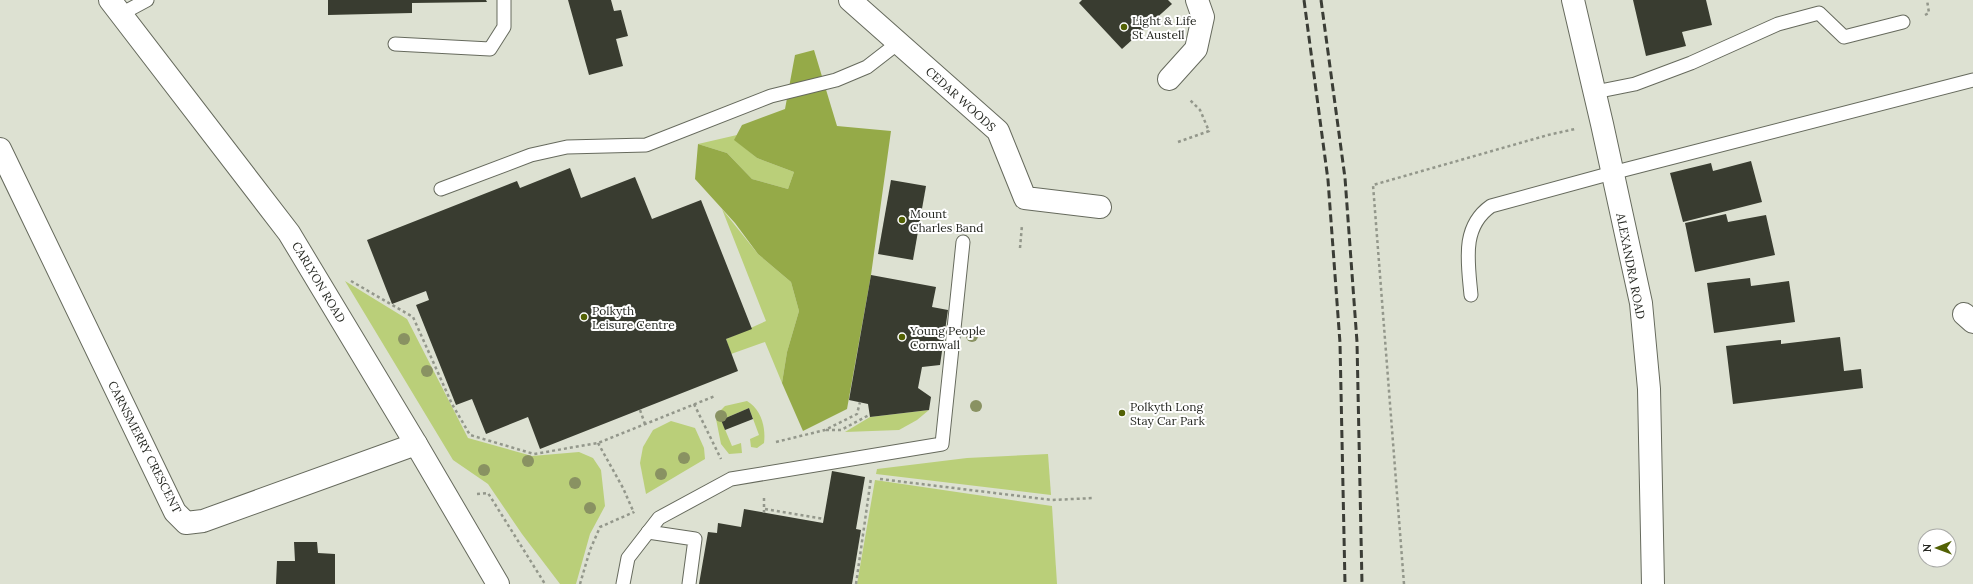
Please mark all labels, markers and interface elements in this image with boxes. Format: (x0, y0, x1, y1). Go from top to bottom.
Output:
place label: Light & Life St Austell (1132, 13, 1197, 42)
marker: Light & Life St Austell (1119, 22, 1129, 32)
street label: CEDAR WOODS (923, 64, 999, 135)
place label: Mount Charles Band (910, 206, 984, 235)
street label: ALEXANDRA ROAD (1613, 211, 1649, 320)
marker: Mount Charles Band (897, 215, 907, 225)
street label: CARLYON ROAD (289, 239, 349, 325)
place label: Polkyth Leisure Centre (592, 303, 675, 332)
marker: Polkyth Leisure Centre (579, 312, 589, 322)
place label: Young People Cornwall (909, 323, 986, 352)
marker: Young People Cornwall (897, 332, 907, 342)
street label: CARNSMERRY CRESCENT (105, 378, 185, 516)
place label: Polkyth Long Stay Car Park (1130, 399, 1205, 428)
marker: Polkyth Long Stay Car Park (1117, 408, 1127, 418)
north arrow (1917, 528, 1957, 568)
text: N (1920, 543, 1934, 553)

